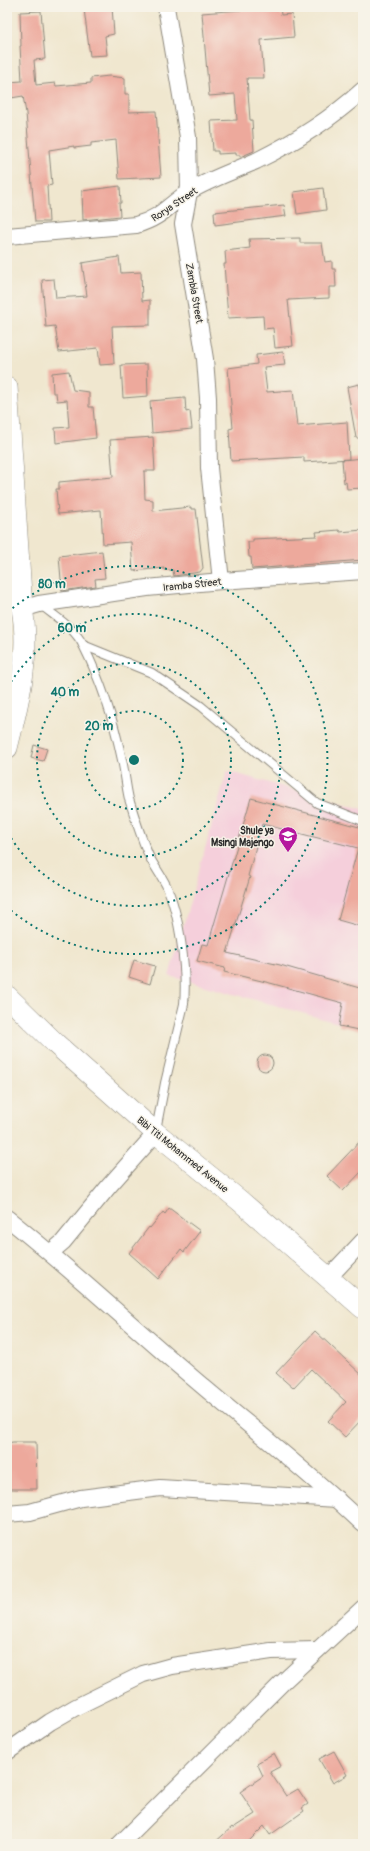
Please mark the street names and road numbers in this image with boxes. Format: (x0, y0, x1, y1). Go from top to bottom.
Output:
street label: Rorya Street (149, 185, 201, 225)
street label: Zambia Street (183, 262, 205, 325)
street label: Iramba Street (162, 576, 223, 594)
street label: Bibi Titi Mohammed Avenue (134, 1114, 231, 1195)

